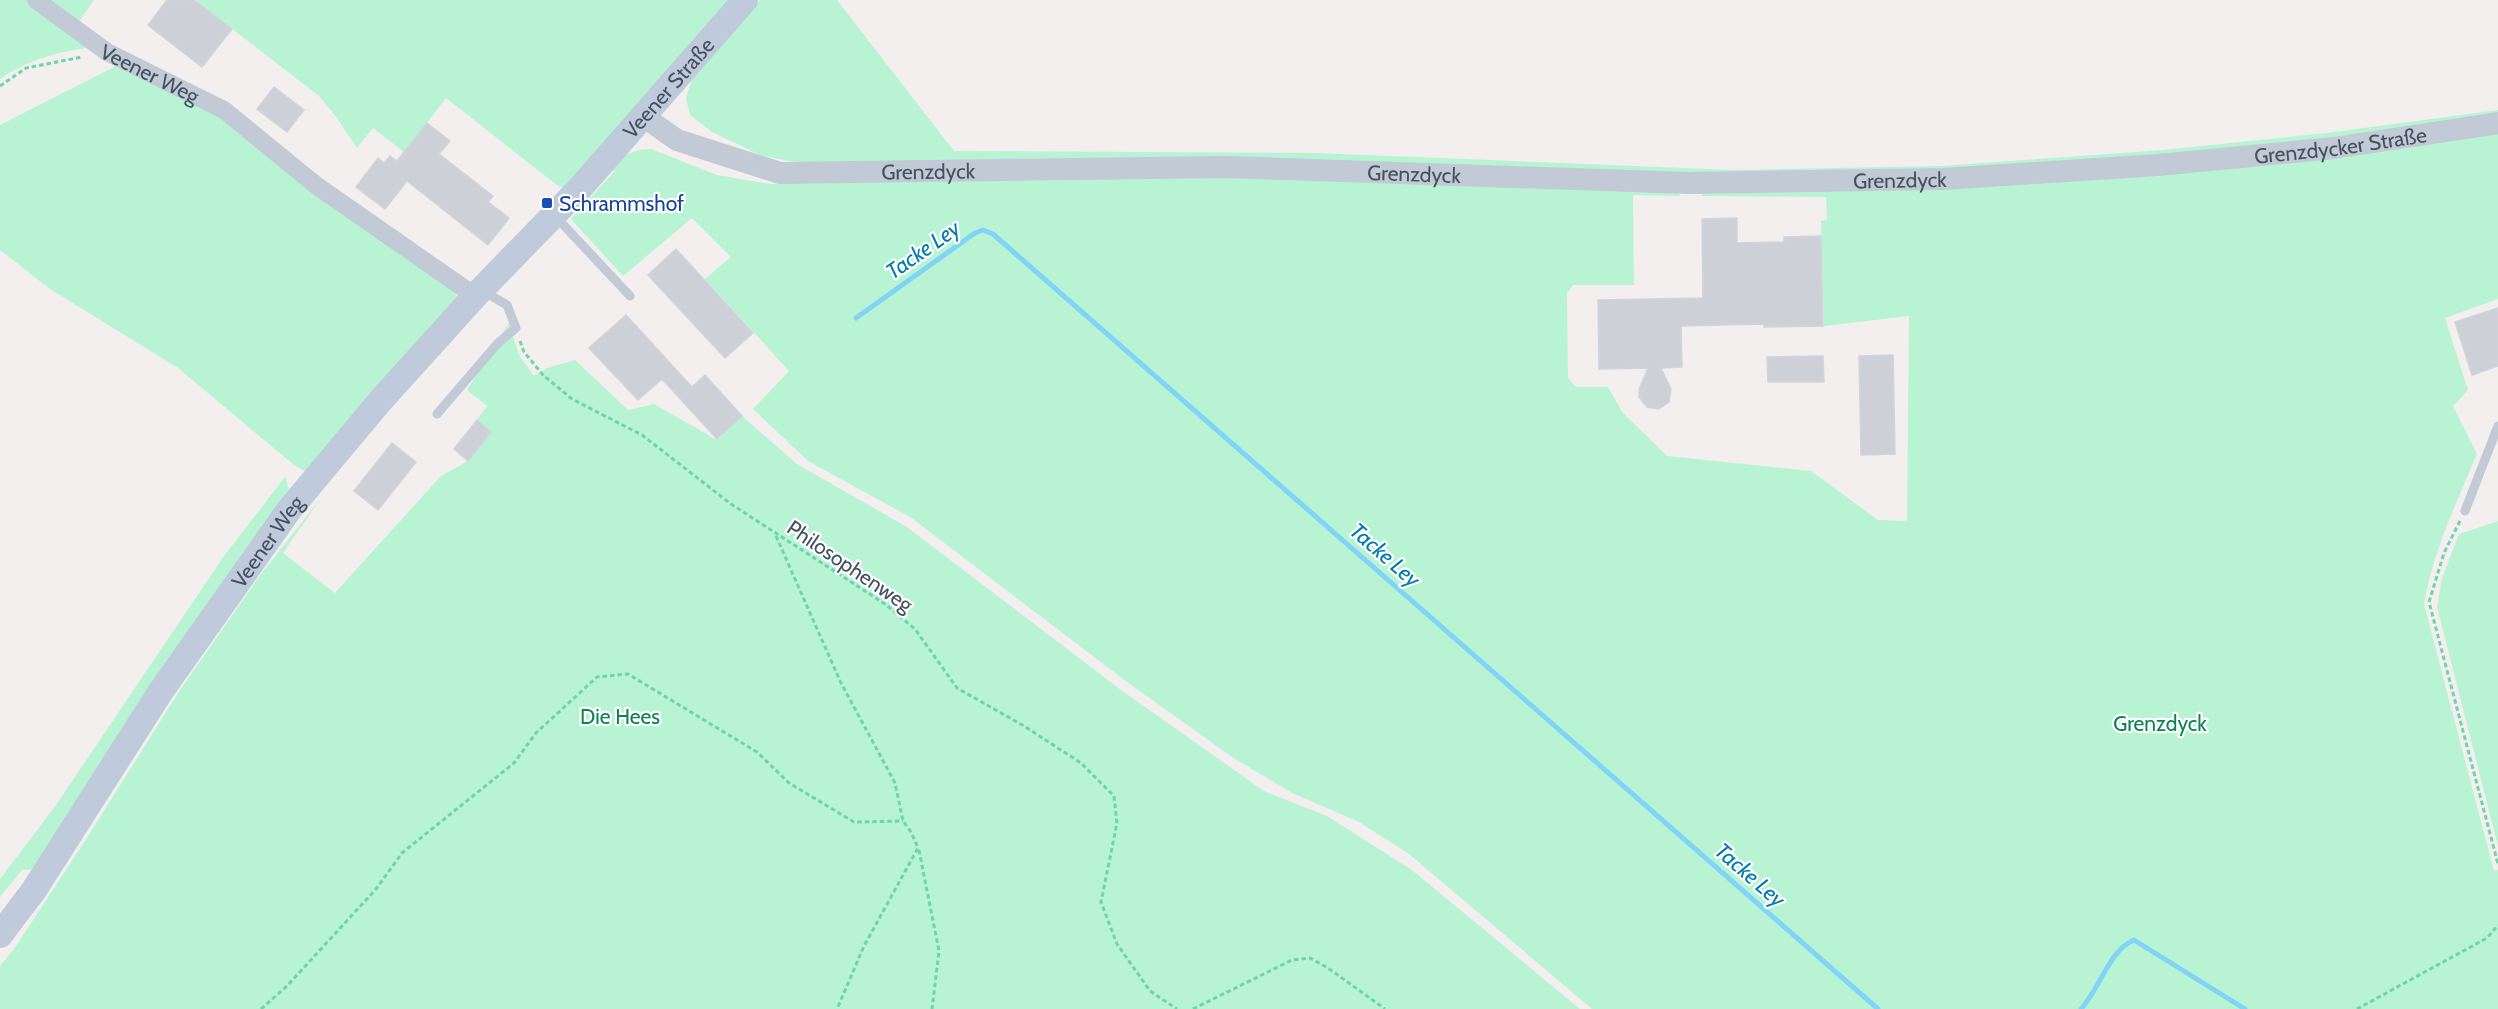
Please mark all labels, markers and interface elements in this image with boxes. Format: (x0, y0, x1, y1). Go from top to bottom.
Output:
street label: Veener Straße (617, 32, 719, 143)
street label: Veener Weg (96, 38, 204, 109)
street label: Grenzdycker Straße (2253, 122, 2428, 168)
street label: Grenzdyck (881, 158, 976, 184)
street label: Grenzdyck (1367, 159, 1462, 188)
street label: Grenzdyck (1853, 166, 1947, 193)
place label: Schrammshof (559, 191, 684, 216)
marker: Schrammshof (540, 196, 554, 210)
water label: Tacke Ley (881, 214, 966, 285)
street label: Veener Weg (226, 490, 309, 592)
street label: Philosophenweg (782, 515, 918, 618)
water label: Tacke Ley (1344, 517, 1426, 593)
park label: Die Hees (580, 704, 660, 729)
park label: Grenzdyck (2113, 711, 2207, 736)
water label: Tacke Ley (1709, 837, 1791, 913)

